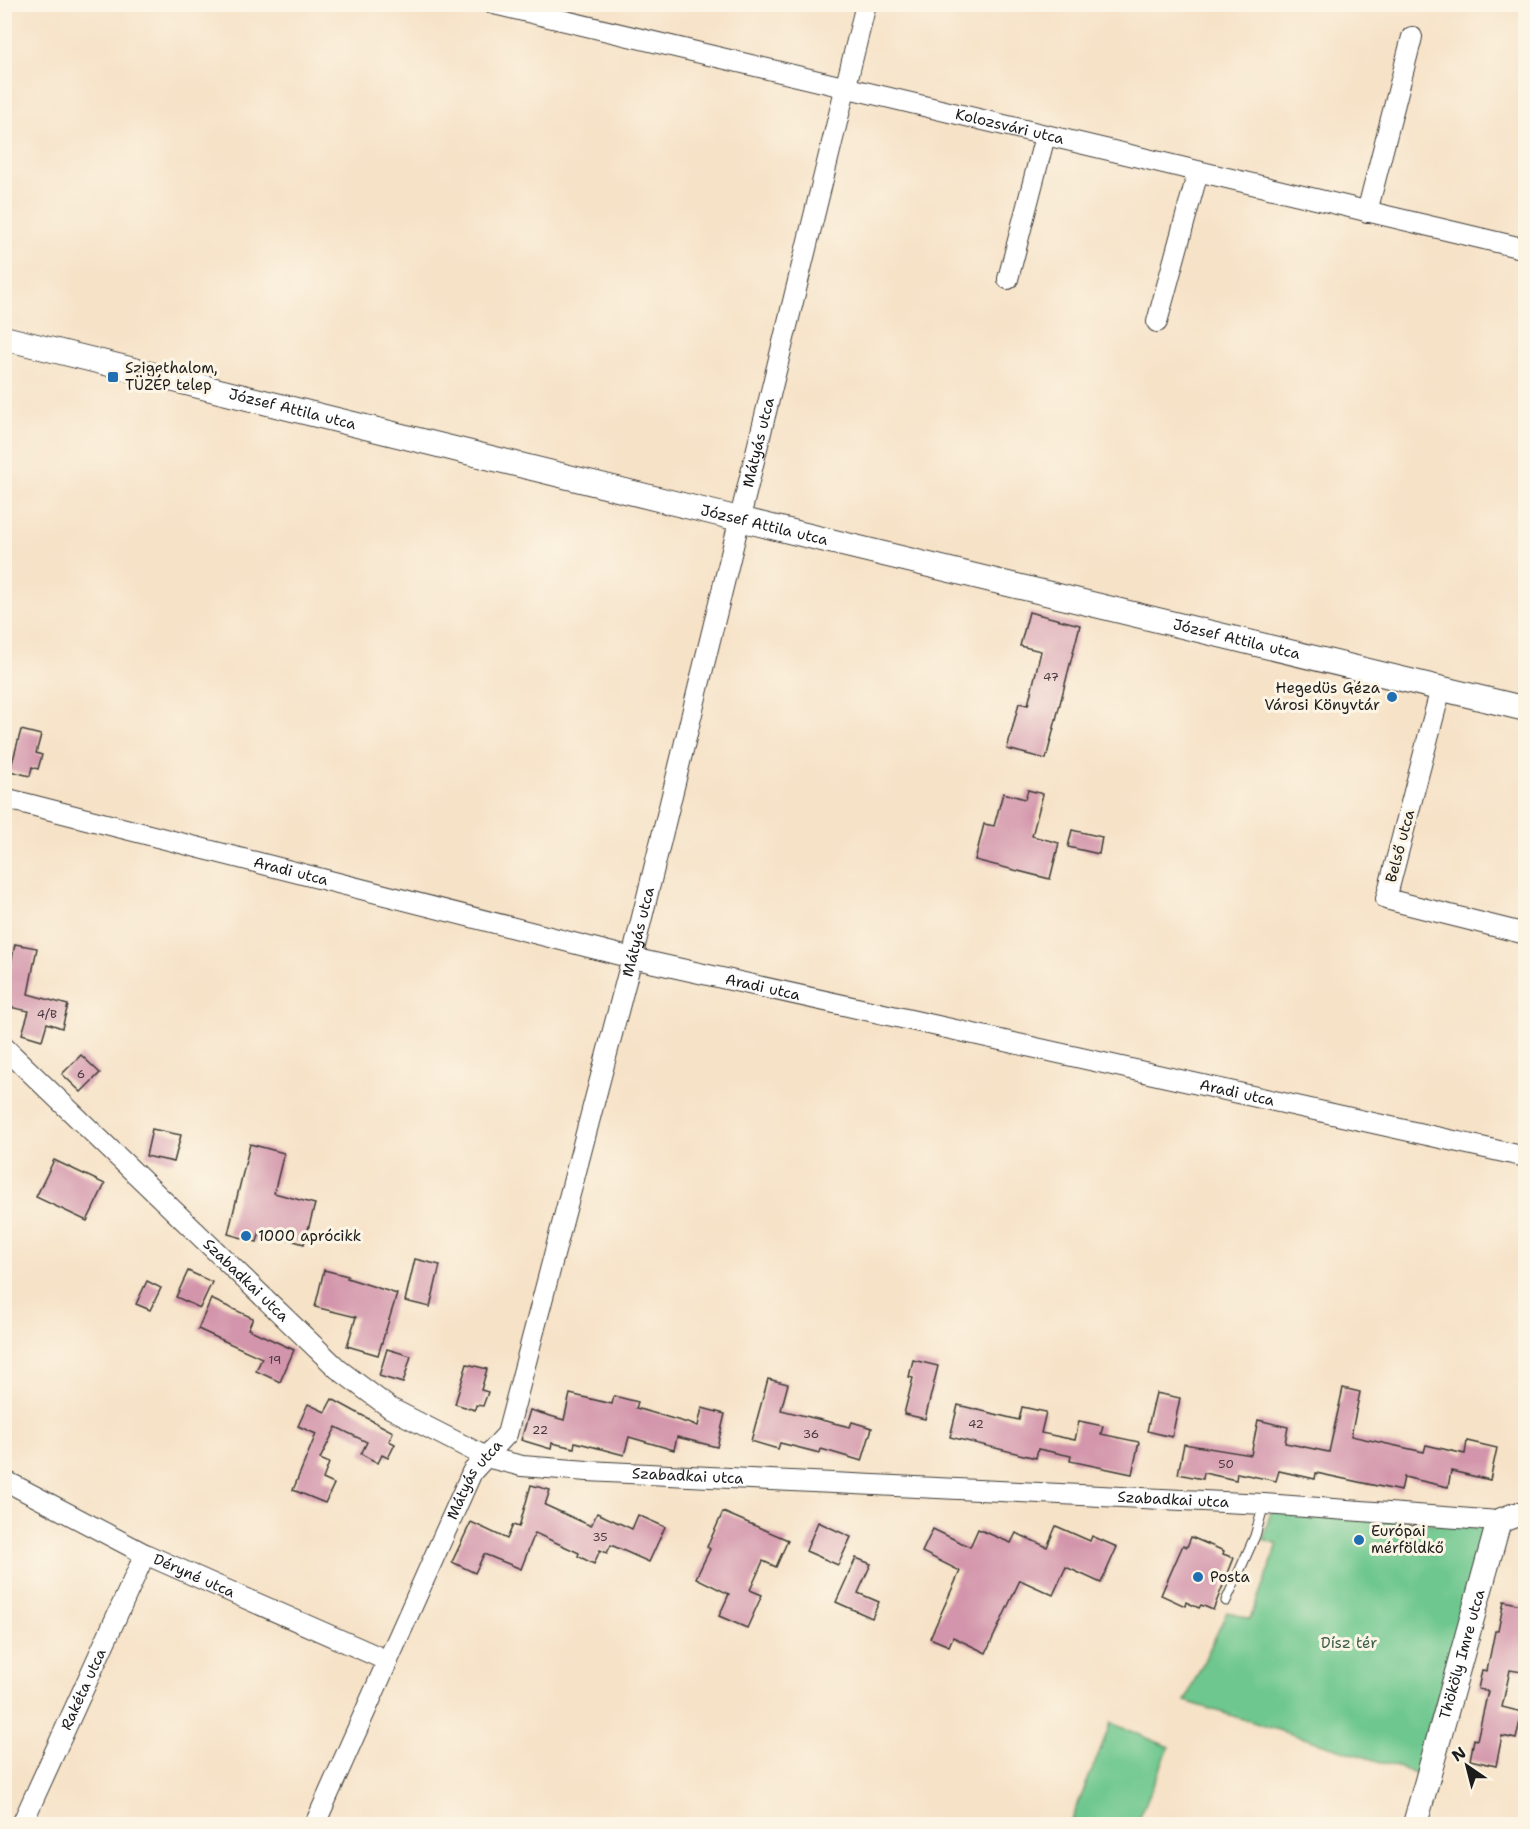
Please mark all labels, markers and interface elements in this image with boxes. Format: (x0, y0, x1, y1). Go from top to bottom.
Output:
street label: Kolozsvári utca (953, 104, 1067, 149)
place label: Szigethalom, TÜZÉP telep (125, 358, 218, 395)
marker: Szigethalom, TÜZÉP telep (106, 370, 120, 384)
street label: József Attila utca (227, 384, 359, 434)
street label: Mátyás utca (738, 395, 779, 489)
street label: József Attila utca (699, 500, 831, 550)
street label: József Attila utca (1171, 614, 1303, 664)
house number: 47 (1043, 669, 1059, 685)
place label: Hegedüs Géza Városi Könyvtár (1264, 678, 1381, 715)
marker: Hegedüs Géza Városi Könyvtár (1385, 690, 1399, 704)
street label: Belső utca (1381, 807, 1419, 884)
street label: Aradi utca (251, 852, 331, 890)
street label: Mátyás utca (617, 884, 659, 979)
street label: Aradi utca (723, 969, 803, 1005)
house number: 4/B (37, 1006, 57, 1022)
house number: 6 (77, 1066, 85, 1082)
street label: Aradi utca (1198, 1075, 1277, 1111)
place label: 1000 aprócikk (258, 1226, 361, 1246)
marker: 1000 aprócikk (239, 1229, 253, 1243)
street label: Szabadkai utca (199, 1234, 293, 1327)
house number: 19 (269, 1352, 281, 1368)
house number: 42 (968, 1416, 984, 1432)
house number: 22 (532, 1422, 548, 1438)
house number: 36 (803, 1426, 819, 1442)
street label: Mátyás utca (442, 1435, 507, 1523)
house number: 50 (1218, 1456, 1234, 1472)
street label: Szabadkai utca (632, 1463, 745, 1489)
street label: Szabadkai utca (1117, 1487, 1230, 1512)
place label: Európai mérföldkő (1371, 1521, 1444, 1558)
house number: 35 (592, 1529, 608, 1545)
marker: Európai mérföldkő (1352, 1533, 1366, 1547)
street label: Déryné utca (150, 1549, 239, 1603)
place label: Posta (1210, 1567, 1250, 1587)
marker: Posta (1191, 1570, 1205, 1584)
street label: Thököly Imre utca (1435, 1587, 1490, 1721)
park label: Dísz tér (1321, 1633, 1377, 1653)
street label: Rakéta utca (56, 1645, 111, 1733)
north arrow (1437, 1736, 1497, 1796)
text: N (1447, 1742, 1470, 1766)

